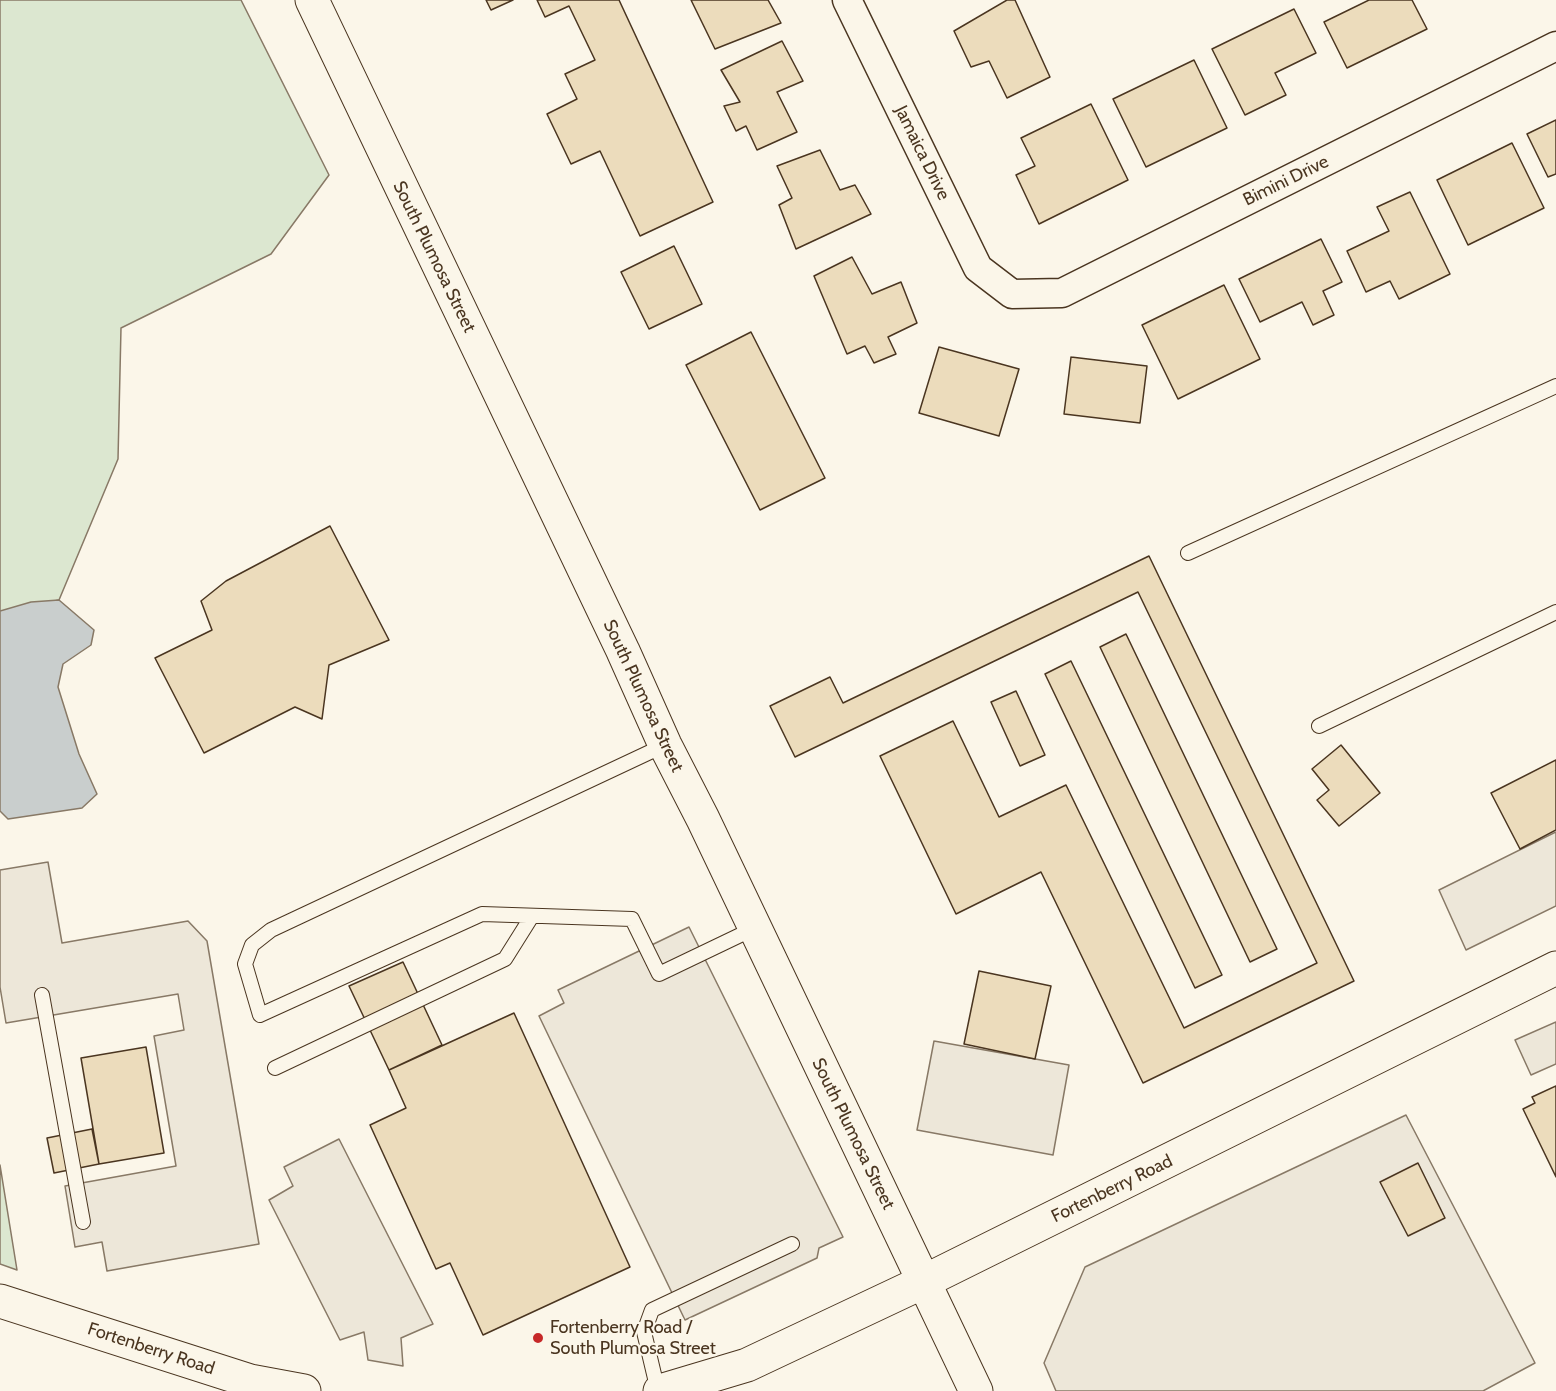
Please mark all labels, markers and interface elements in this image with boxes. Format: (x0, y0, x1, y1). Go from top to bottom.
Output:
street label: Jamaica Drive (890, 102, 954, 204)
street label: Bimini Drive (1240, 151, 1332, 211)
street label: South Plumosa Street (388, 178, 480, 336)
street label: South Plumosa Street (598, 616, 688, 776)
street label: South Plumosa Street (807, 1055, 899, 1213)
street label: Fortenberry Road (1048, 1150, 1176, 1228)
place label: Fortenberry Road / South Plumosa Street (550, 1317, 716, 1360)
street label: Fortenberry Road (85, 1318, 217, 1380)
marker: Fortenberry Road / South Plumosa Street (531, 1331, 545, 1345)

